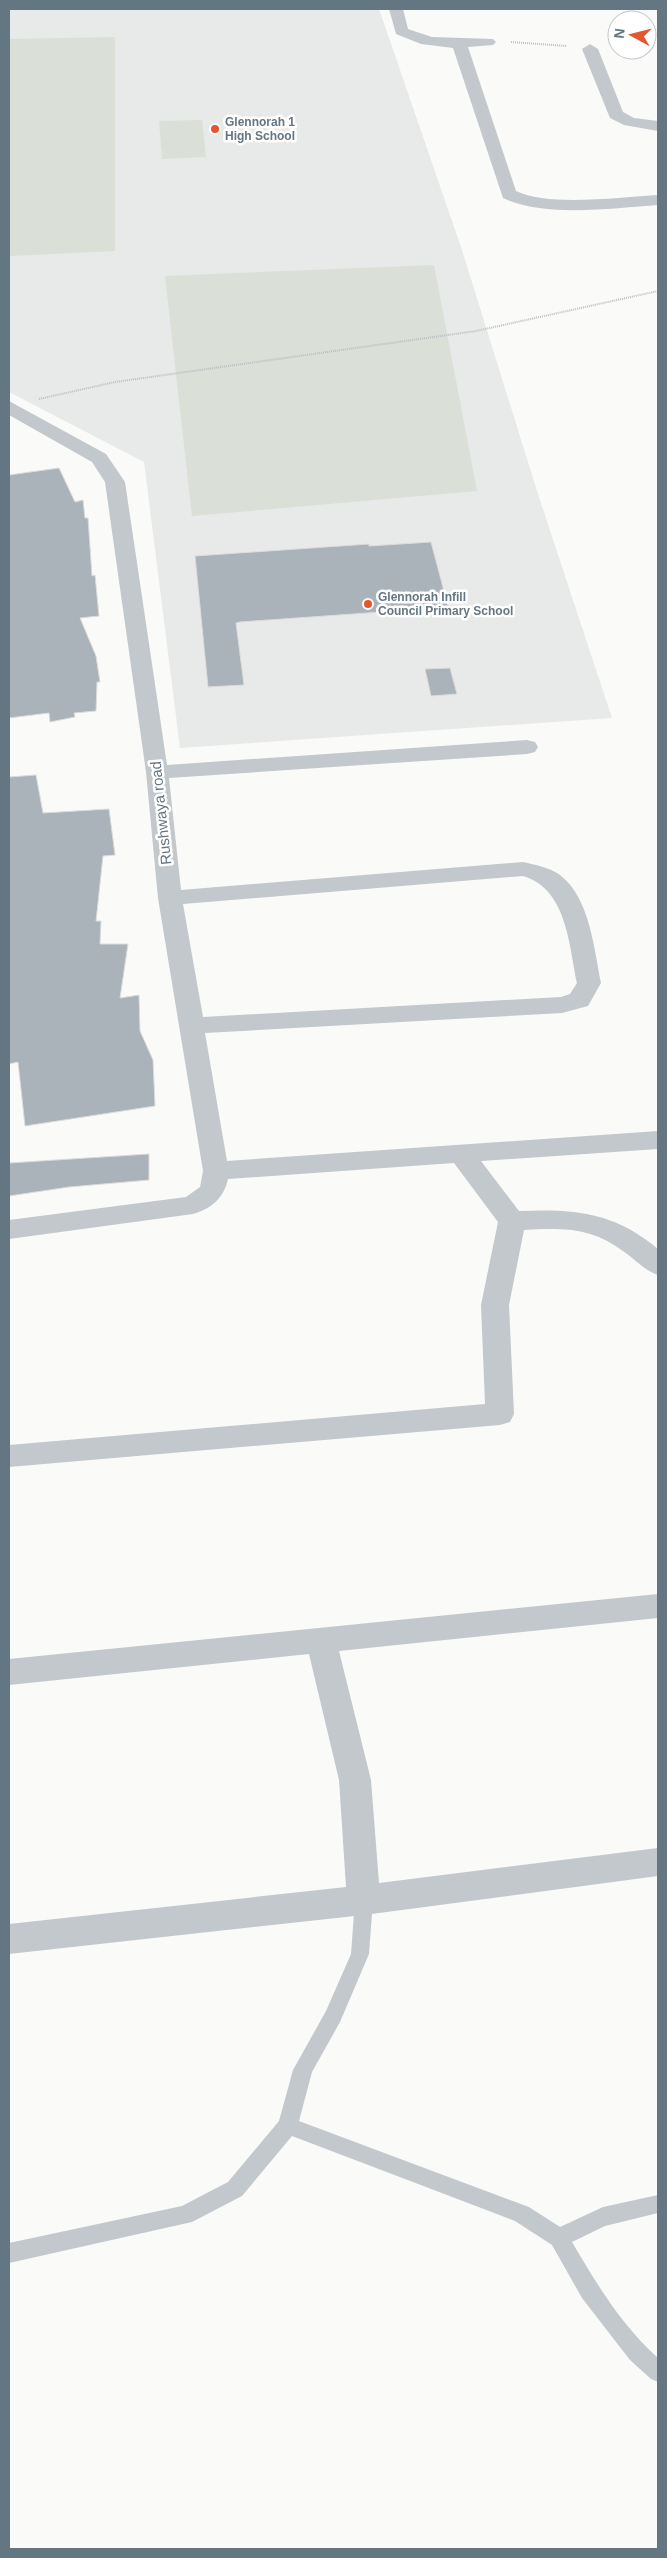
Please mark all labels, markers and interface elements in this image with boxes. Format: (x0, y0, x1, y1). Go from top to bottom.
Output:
north arrow (607, 10, 657, 60)
text: N (611, 27, 628, 39)
place label: Glennorah 1 High School (225, 115, 295, 143)
marker: Glennorah 1 High School (209, 123, 221, 135)
place label: Glennorah Infill Council Primary School (378, 590, 513, 618)
marker: Glennorah Infill Council Primary School (362, 598, 374, 610)
street label: Rushwaya road (147, 760, 174, 866)

